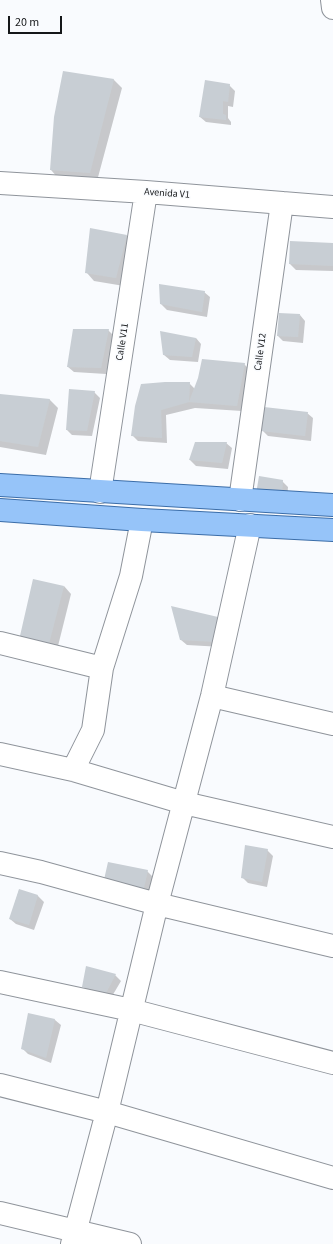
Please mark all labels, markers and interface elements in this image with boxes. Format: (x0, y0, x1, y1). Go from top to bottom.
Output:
scale bar (10, 8, 64, 34)
text: 20 m (15, 14, 39, 31)
street label: Avenida V1 (144, 186, 190, 202)
street label: Calle V11 (114, 322, 132, 362)
street label: Calle V12 (252, 332, 270, 372)

